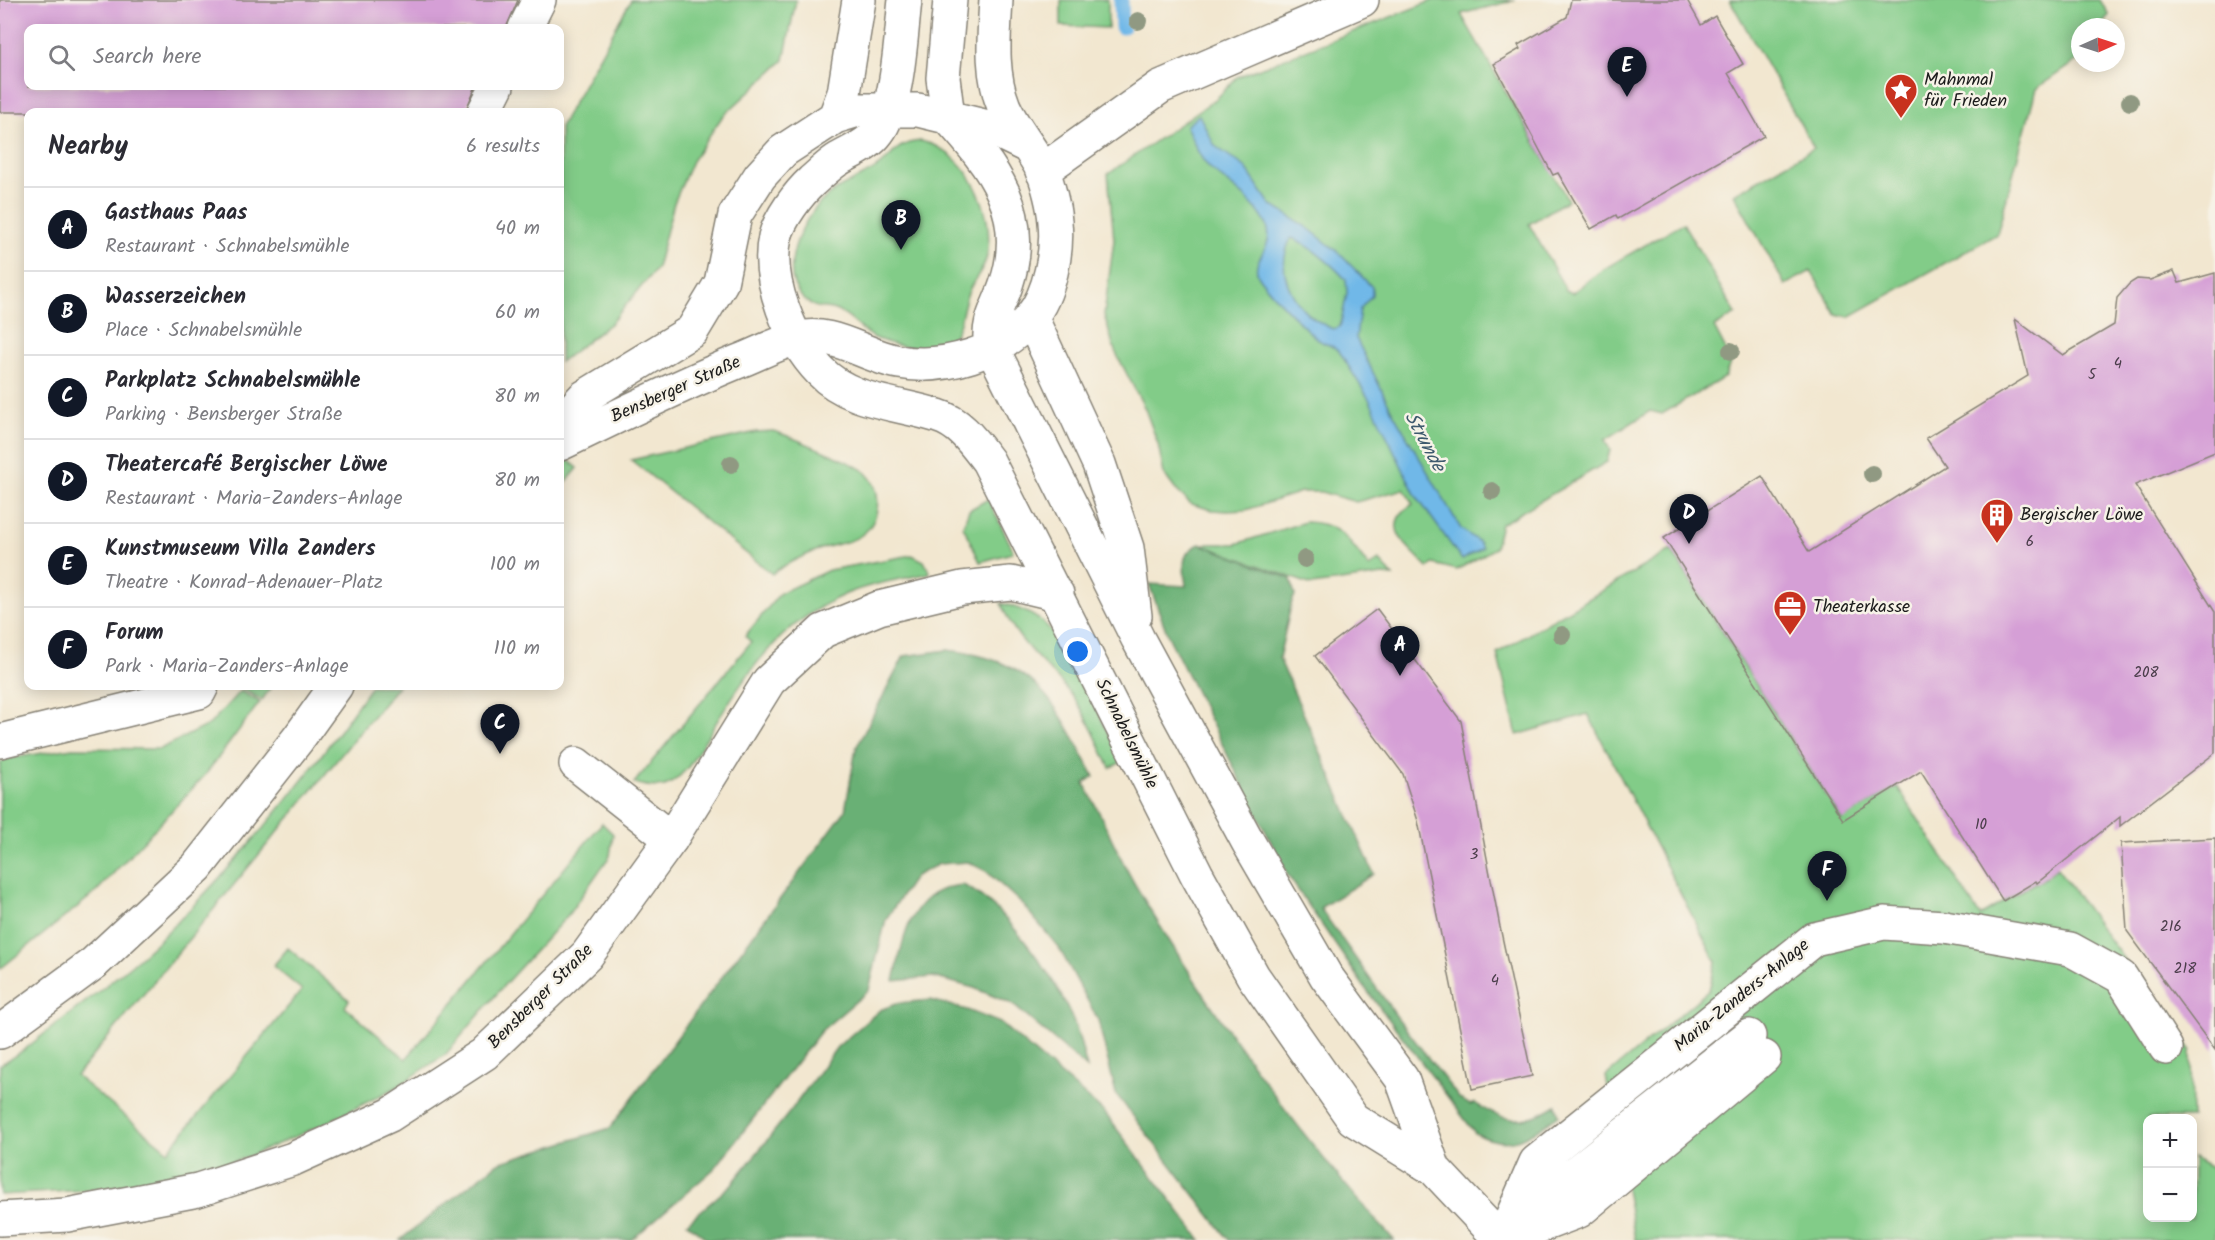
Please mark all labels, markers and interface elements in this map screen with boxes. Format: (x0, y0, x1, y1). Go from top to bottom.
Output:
north arrow (2071, 18, 2125, 72)
search box (24, 24, 564, 90)
text: Search here (93, 40, 201, 75)
icon: search (45, 41, 78, 74)
pin: E (1608, 48, 1646, 97)
place label: Mahnmal für Frieden (1924, 66, 2007, 116)
place icon: Mahnmal für Frieden (1883, 72, 1919, 119)
text: Nearby (48, 126, 128, 168)
text: 6 results (466, 131, 540, 163)
text: Gasthaus Paas (105, 196, 247, 231)
pin: B (882, 200, 920, 250)
text: A (61, 213, 74, 245)
text: 40 m (495, 213, 540, 245)
text: Restaurant · Schnabelsmühle (105, 231, 349, 263)
text: Wasserzeichen (105, 280, 246, 315)
text: B (61, 297, 74, 329)
text: 60 m (495, 297, 540, 329)
text: Place · Schnabelsmühle (105, 315, 302, 347)
street label: Bensberger Straße (606, 348, 746, 432)
house number: 4 (2114, 352, 2122, 376)
house number: 5 (2088, 363, 2097, 387)
text: Parkplatz Schnabelsmühle (105, 364, 361, 399)
text: C (61, 381, 74, 413)
text: 80 m (494, 381, 540, 413)
text: Parking · Bensberger Straße (105, 399, 342, 431)
water label: Strunde (1395, 406, 1454, 480)
text: Theatercafé Bergischer Löwe (105, 448, 388, 483)
text: D (61, 465, 74, 497)
text: 80 m (494, 465, 540, 497)
text: Restaurant · Maria-Zanders-Anlage (105, 483, 403, 515)
pin: D (1670, 494, 1708, 544)
building icon: Bergischer Löwe (1979, 497, 2015, 544)
place label: Bergischer Löwe (2020, 501, 2143, 530)
house number: 6 (2026, 530, 2034, 554)
text: Kunstmuseum Villa Zanders (105, 532, 376, 567)
text: E (62, 549, 73, 581)
text: 100 m (490, 549, 540, 581)
text: Theatre · Konrad-Adenauer-Platz (105, 567, 383, 599)
office icon: Theaterkasse (1772, 589, 1808, 636)
place label: Theaterkasse (1813, 593, 1910, 622)
text: Forum (105, 616, 164, 651)
pin: A (1380, 626, 1420, 676)
text: F (62, 633, 73, 665)
text: 110 m (494, 633, 540, 665)
your location (1063, 637, 1092, 666)
text: Park · Maria-Zanders-Anlage (105, 651, 348, 683)
house number: 208 (2133, 661, 2160, 685)
street label: Schnabelsmühle (1087, 674, 1165, 794)
pin: C (480, 704, 520, 754)
house number: 10 (1975, 813, 1988, 837)
house number: 3 (1470, 843, 1479, 867)
pin: F (1808, 852, 1846, 901)
house number: 216 (2160, 915, 2182, 939)
street label: Maria-Zanders-Anlage (1668, 932, 1816, 1060)
street label: Bensberger Straße (481, 937, 601, 1057)
house number: 218 (2174, 957, 2197, 981)
house number: 4 (1491, 969, 1499, 993)
map controls (2143, 1114, 2197, 1222)
button: + (2143, 1114, 2197, 1168)
button: − (2143, 1168, 2197, 1222)

